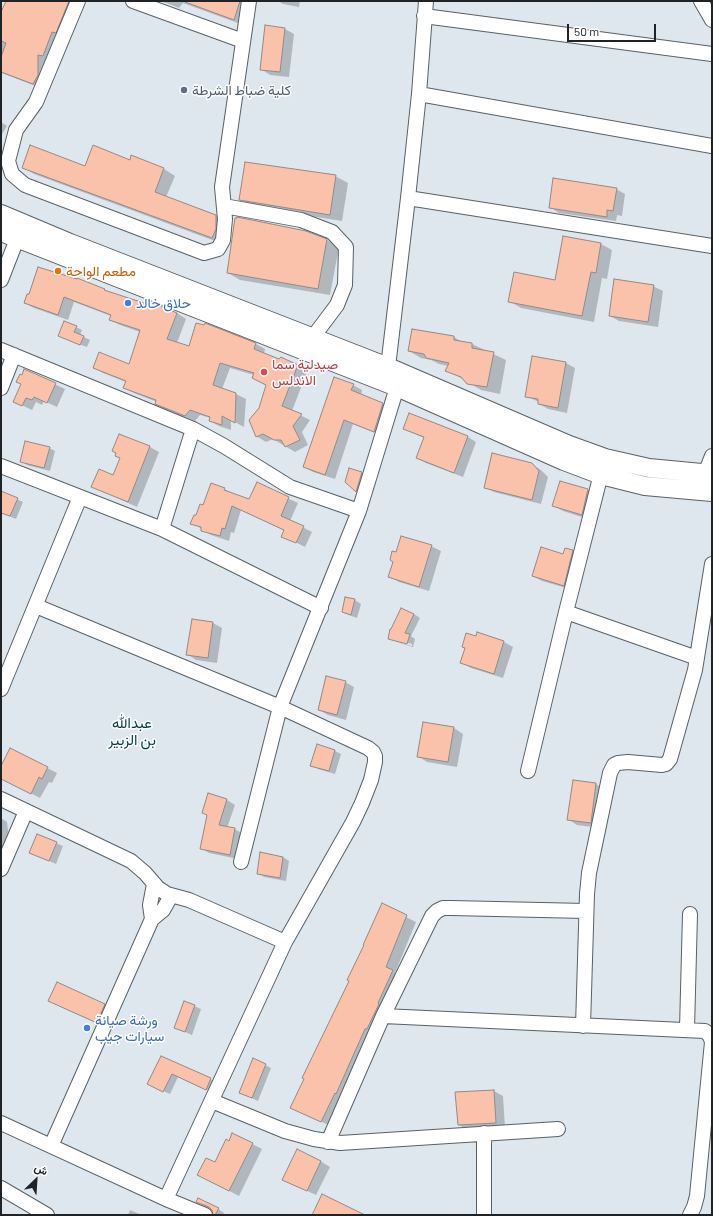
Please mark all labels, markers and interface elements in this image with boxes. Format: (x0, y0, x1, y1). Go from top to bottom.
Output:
scale bar (569, 16, 658, 42)
text: 50 m (574, 24, 599, 38)
place label: كلية ضباط الشرطة (192, 82, 291, 98)
marker: كلية ضباط الشرطة (179, 85, 189, 95)
place label: مطعم الواحة (66, 263, 136, 279)
marker: مطعم الواحة (53, 266, 63, 276)
place label: حلاق خالد (136, 295, 191, 311)
marker: حلاق خالد (123, 298, 133, 308)
place label: صيدلية سما الاندلس (272, 356, 338, 388)
marker: صيدلية سما الاندلس (259, 367, 269, 377)
district label: عبدالله بن الزبير (108, 714, 156, 749)
place label: ورشة صيانة سيارات جيب (95, 1012, 164, 1044)
marker: ورشة صيانة سيارات جيب (82, 1023, 92, 1033)
north arrow (16, 1160, 56, 1200)
text: ش (33, 1160, 50, 1177)

